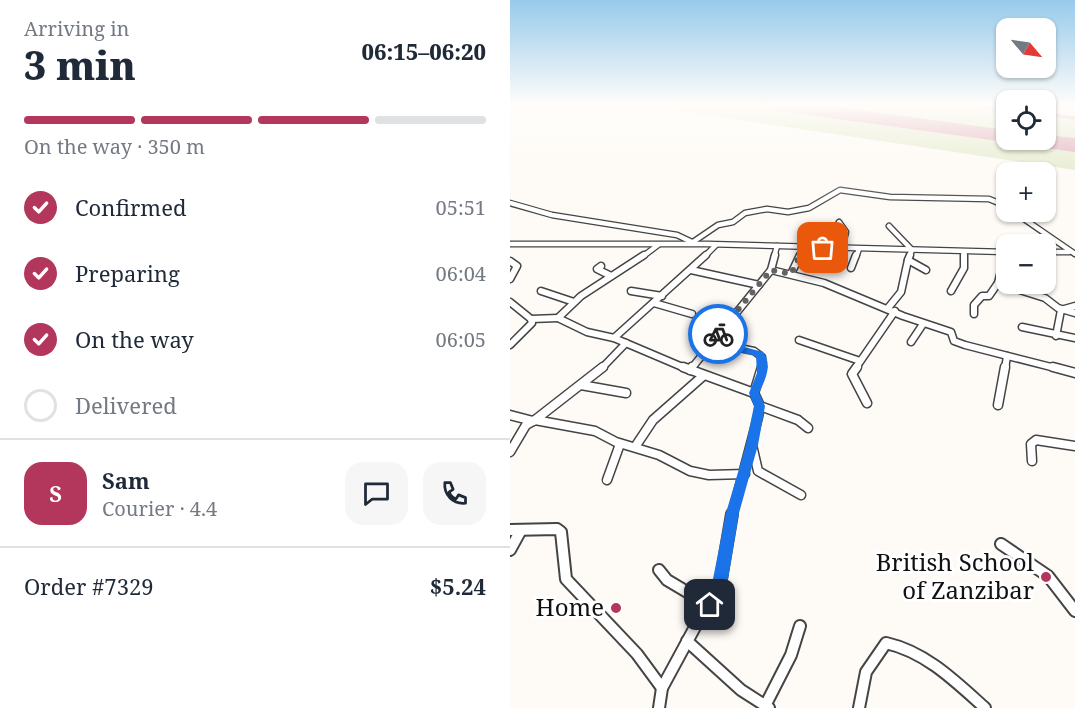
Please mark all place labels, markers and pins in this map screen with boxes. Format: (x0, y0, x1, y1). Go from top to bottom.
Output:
pin (797, 222, 848, 273)
place label: British School of Zanzibar (876, 545, 1035, 606)
marker: British School of Zanzibar (1039, 570, 1053, 584)
pin (684, 579, 735, 630)
place label: Home (536, 590, 604, 623)
marker: Home (609, 601, 623, 615)

